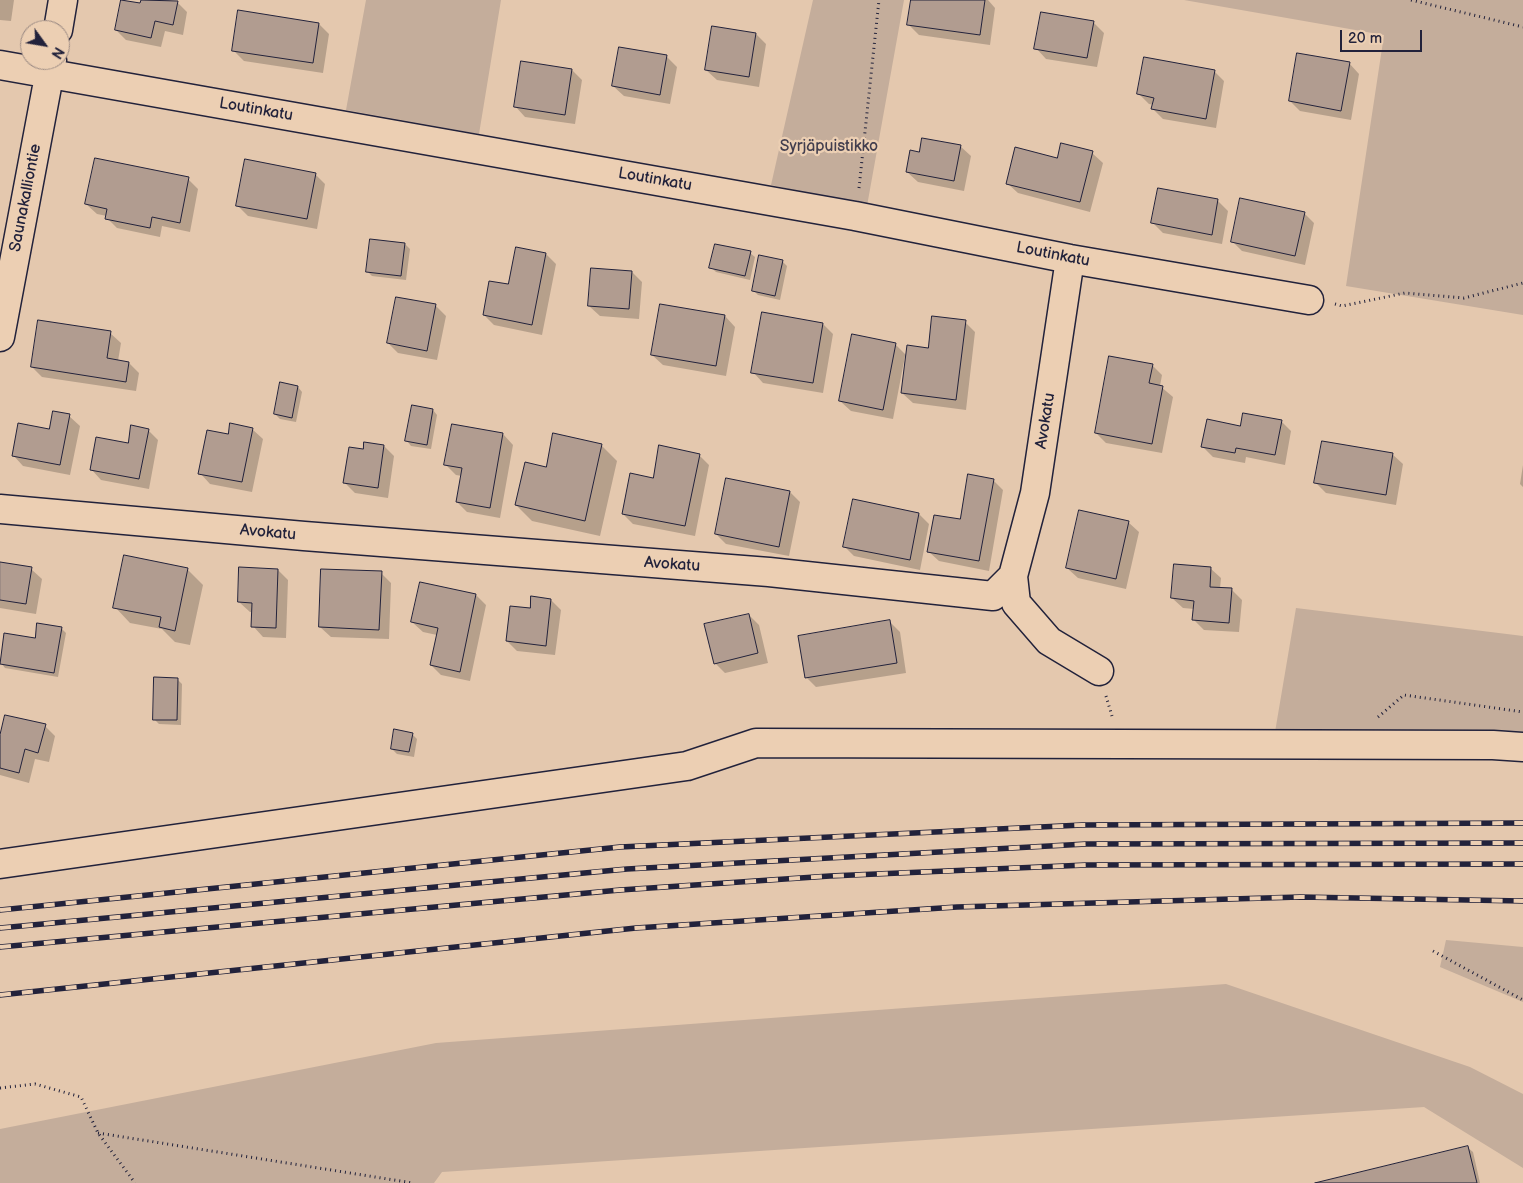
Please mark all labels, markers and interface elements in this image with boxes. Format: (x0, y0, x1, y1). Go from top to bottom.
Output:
north arrow (20, 20, 70, 70)
scale bar (1343, 20, 1426, 52)
text: 20 m (1348, 29, 1382, 48)
text: N (47, 44, 67, 62)
street label: Loutinkatu (218, 94, 294, 126)
park label: Syrjäpuistikko (780, 137, 878, 157)
street label: Saunakalliontie (6, 142, 46, 254)
street label: Loutinkatu (617, 164, 693, 196)
street label: Loutinkatu (1015, 238, 1091, 272)
street label: Avokatu (1032, 392, 1060, 450)
street label: Avokatu (239, 521, 297, 545)
street label: Avokatu (643, 553, 701, 577)

